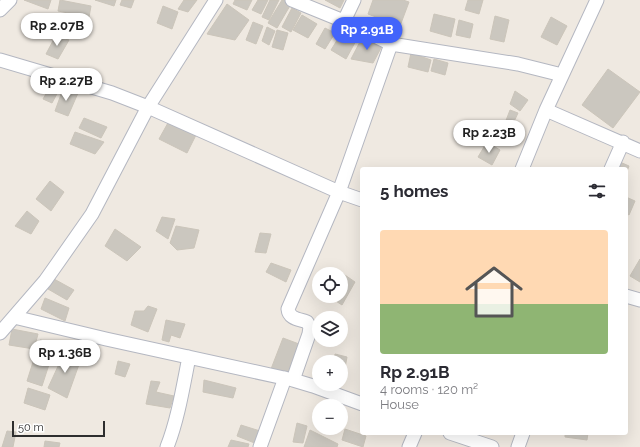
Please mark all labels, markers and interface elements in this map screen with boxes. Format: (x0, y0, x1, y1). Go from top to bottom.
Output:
pin: Rp 2.07B (16, 13, 98, 47)
pin: Rp 2.91B (326, 17, 408, 51)
text: Rp 2.07B (30, 18, 84, 33)
text: Rp 2.91B (340, 22, 394, 37)
pin: Rp 2.27B (25, 68, 107, 102)
text: Rp 2.27B (39, 73, 93, 88)
pin: Rp 2.23B (448, 120, 530, 154)
text: Rp 2.23B (462, 125, 516, 140)
icon: filters (586, 180, 608, 202)
text: 5 homes (380, 181, 448, 201)
icon: home (458, 256, 530, 328)
map controls (312, 267, 348, 435)
button: locate (312, 267, 348, 303)
button: layers (312, 311, 348, 347)
pin: Rp 1.36B (24, 340, 106, 374)
text: Rp 1.36B (38, 345, 92, 360)
button: + (312, 355, 348, 391)
text: Rp 2.91B (380, 362, 449, 382)
text: 4 rooms · 120 m² (380, 382, 478, 397)
text: House (380, 397, 419, 412)
button: − (312, 399, 348, 435)
scale bar (12, 419, 105, 438)
text: 50 m (18, 421, 44, 434)

